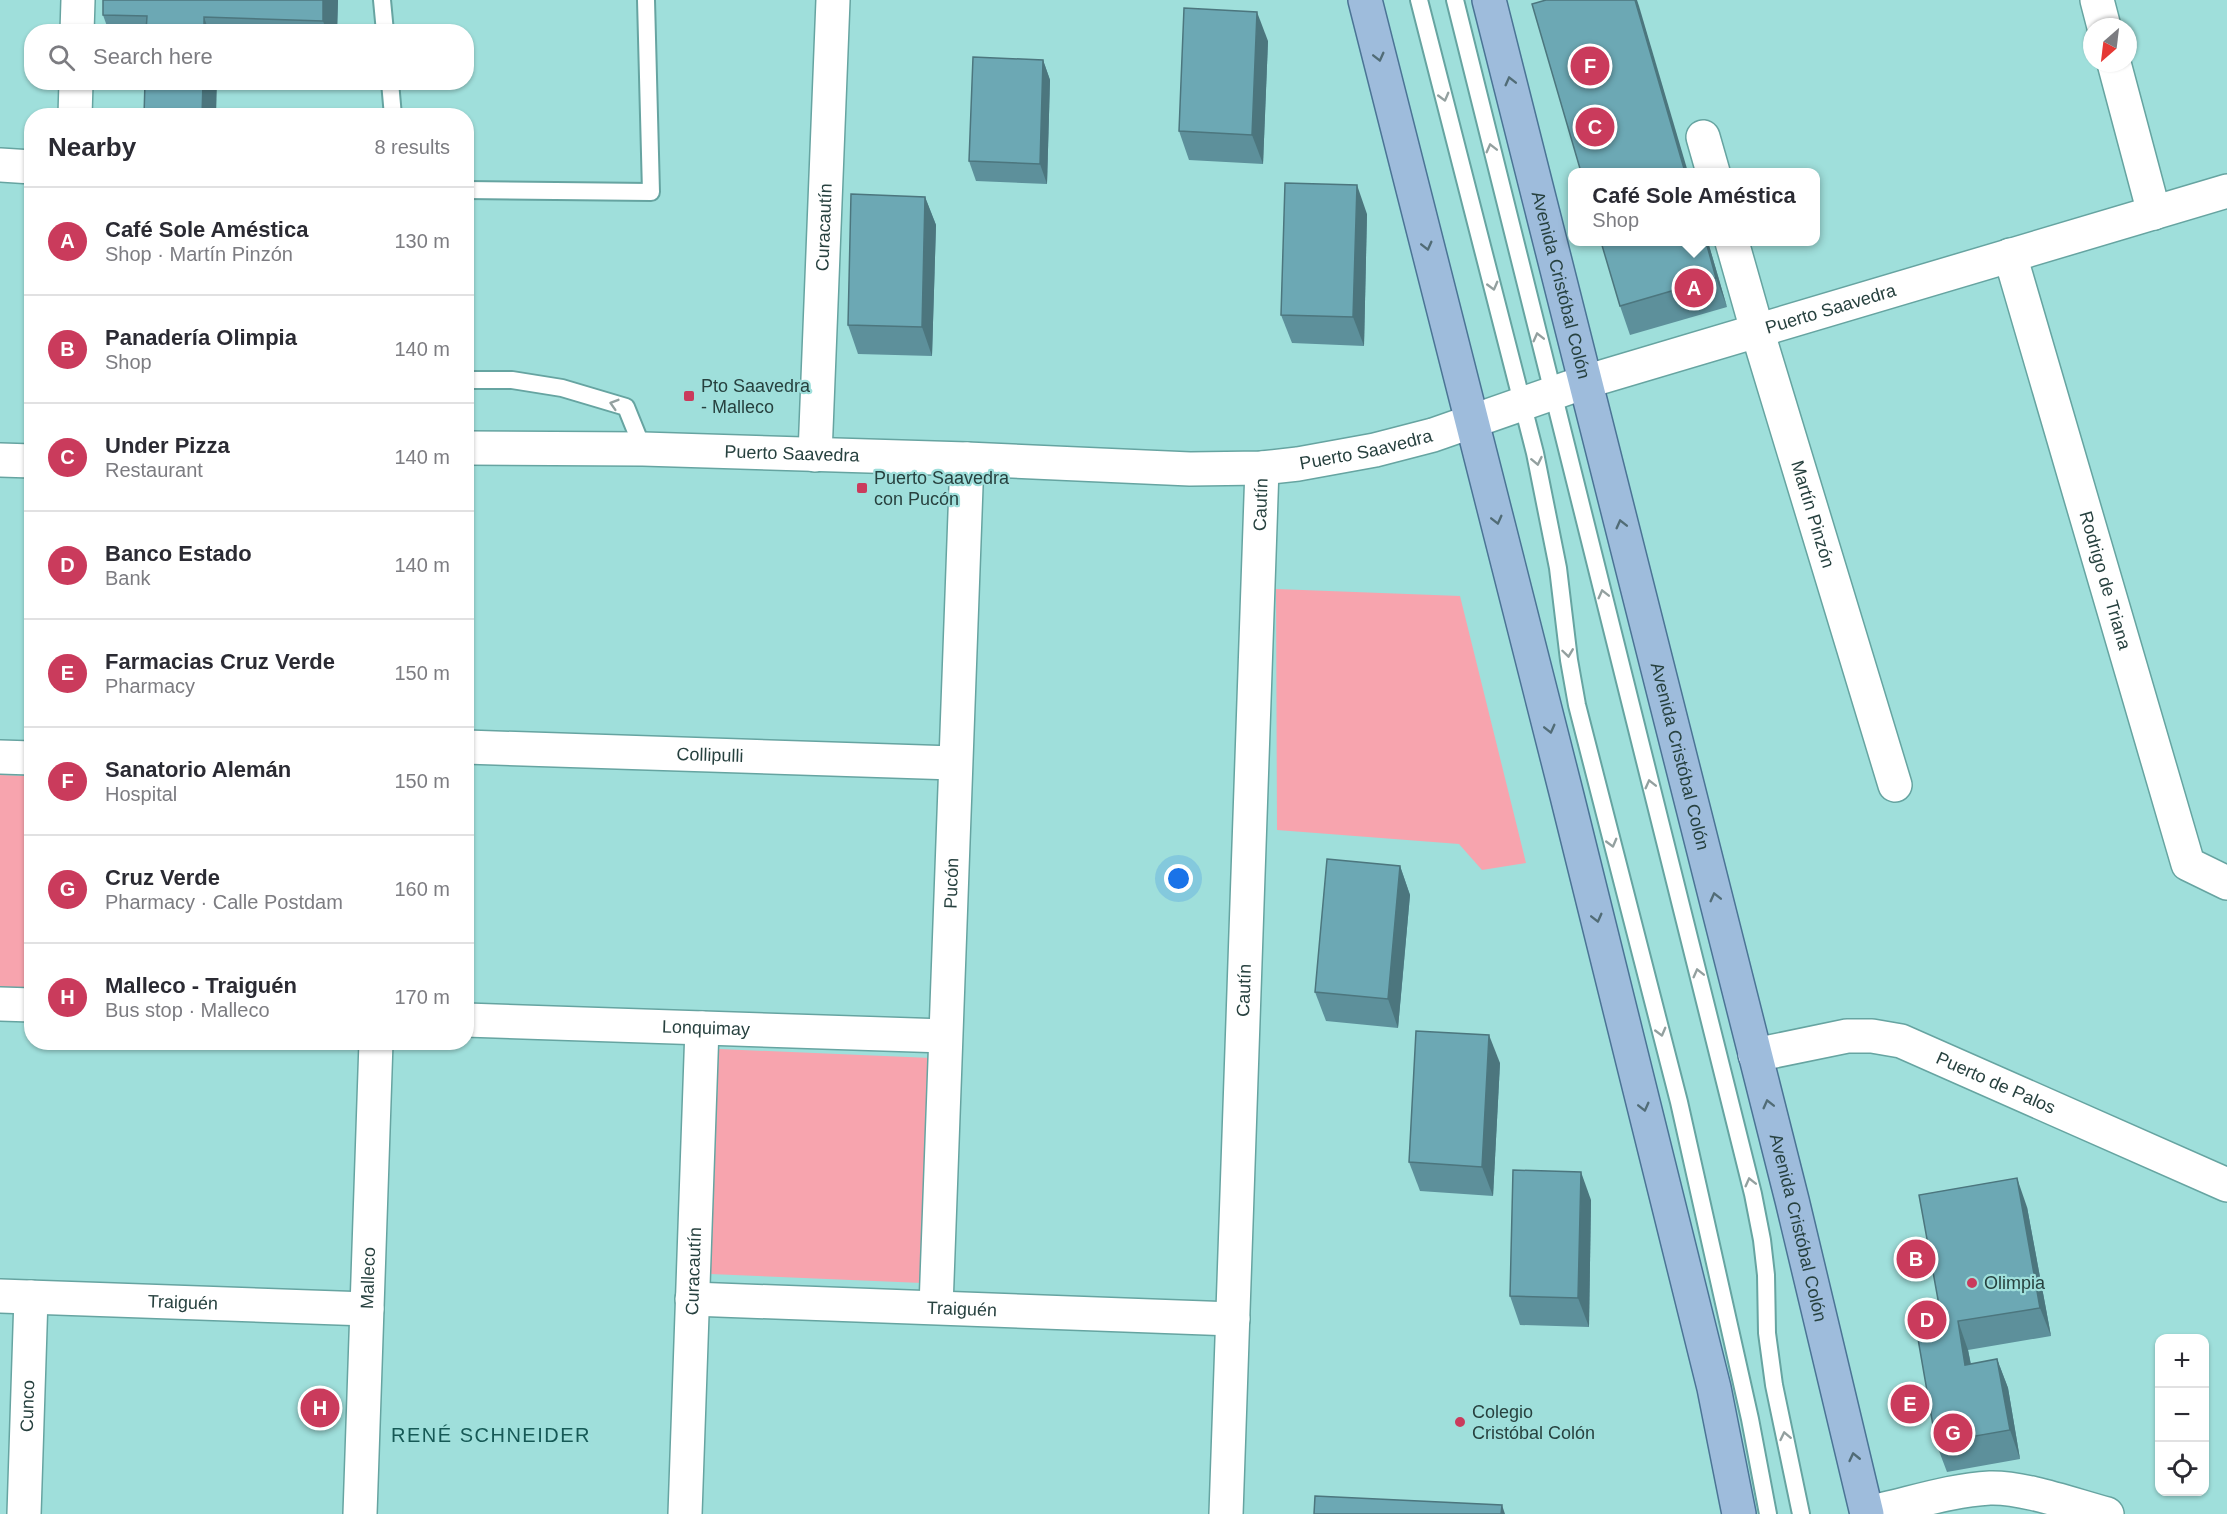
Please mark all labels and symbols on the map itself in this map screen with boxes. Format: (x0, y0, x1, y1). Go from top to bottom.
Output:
north arrow (2083, 18, 2137, 72)
pin: F (1570, 44, 1610, 88)
one-way arrow (1372, 51, 1385, 61)
one-way arrow (1504, 76, 1517, 86)
one-way arrow (1437, 92, 1450, 102)
pin: C (1576, 104, 1614, 150)
one-way arrow (1485, 143, 1498, 153)
street label: Curacautín (812, 183, 836, 272)
street label: Avenida Cristóbal Colón (1528, 189, 1594, 381)
one-way arrow (1420, 241, 1433, 251)
pin: A (1674, 266, 1714, 310)
street label: Puerto Saavedra (1763, 280, 1899, 338)
one-way arrow (1486, 281, 1499, 291)
one-way arrow (1533, 332, 1546, 342)
place label: Pto Saavedra - Malleco (701, 376, 811, 417)
marker: Pto Saavedra - Malleco (682, 389, 696, 403)
one-way arrow (609, 398, 620, 411)
street label: Puerto Saavedra (1298, 425, 1435, 474)
street label: Puerto Saavedra (724, 442, 861, 466)
one-way arrow (1530, 455, 1543, 465)
street label: Martín Pinzón (1787, 458, 1839, 570)
place label: Puerto Saavedra con Pucón (874, 468, 1010, 509)
street label: Cautín (1250, 478, 1272, 531)
marker: Puerto Saavedra con Pucón (855, 481, 869, 495)
street label: Rodrigo de Triana (2075, 509, 2135, 653)
one-way arrow (1489, 514, 1502, 524)
one-way arrow (1615, 519, 1628, 529)
one-way arrow (1597, 590, 1610, 600)
one-way arrow (1562, 648, 1574, 658)
street label: Avenida Cristóbal Colón (1647, 660, 1713, 852)
one-way arrow (1543, 724, 1556, 734)
street label: Collipulli (676, 744, 744, 766)
one-way arrow (1645, 779, 1658, 789)
one-way arrow (1605, 837, 1617, 848)
street label: Pucón (941, 857, 962, 909)
your location (1164, 864, 1193, 893)
one-way arrow (1710, 892, 1722, 902)
one-way arrow (1590, 913, 1603, 923)
street label: Cautín (1233, 963, 1255, 1017)
one-way arrow (1692, 968, 1705, 978)
street label: Lonquimay (662, 1017, 750, 1039)
one-way arrow (1654, 1026, 1666, 1036)
street label: Puerto de Palos (1933, 1048, 2058, 1118)
one-way arrow (1762, 1100, 1775, 1110)
one-way arrow (1637, 1102, 1650, 1112)
street label: Avenida Cristóbal Colón (1766, 1132, 1831, 1324)
one-way arrow (1745, 1177, 1758, 1187)
street label: Curacautín (682, 1227, 705, 1316)
pin: B (1896, 1236, 1936, 1282)
street label: Malleco (357, 1247, 379, 1309)
place label: Olimpia (1984, 1273, 2046, 1293)
marker: Olimpia (1965, 1276, 1979, 1290)
street label: Traiguén (147, 1291, 218, 1314)
street label: Traiguén (926, 1298, 997, 1320)
pin: D (1908, 1298, 1946, 1342)
street label: Cunco (17, 1380, 38, 1432)
pin: E (1890, 1382, 1930, 1426)
pin: H (300, 1386, 340, 1430)
place label: Colegio Cristóbal Colón (1472, 1402, 1595, 1443)
pin: G (1934, 1410, 1972, 1456)
marker: Colegio Cristóbal Colón (1453, 1415, 1467, 1429)
district label: RENÉ SCHNEIDER (391, 1424, 591, 1446)
one-way arrow (1779, 1431, 1792, 1441)
one-way arrow (1848, 1452, 1861, 1462)

